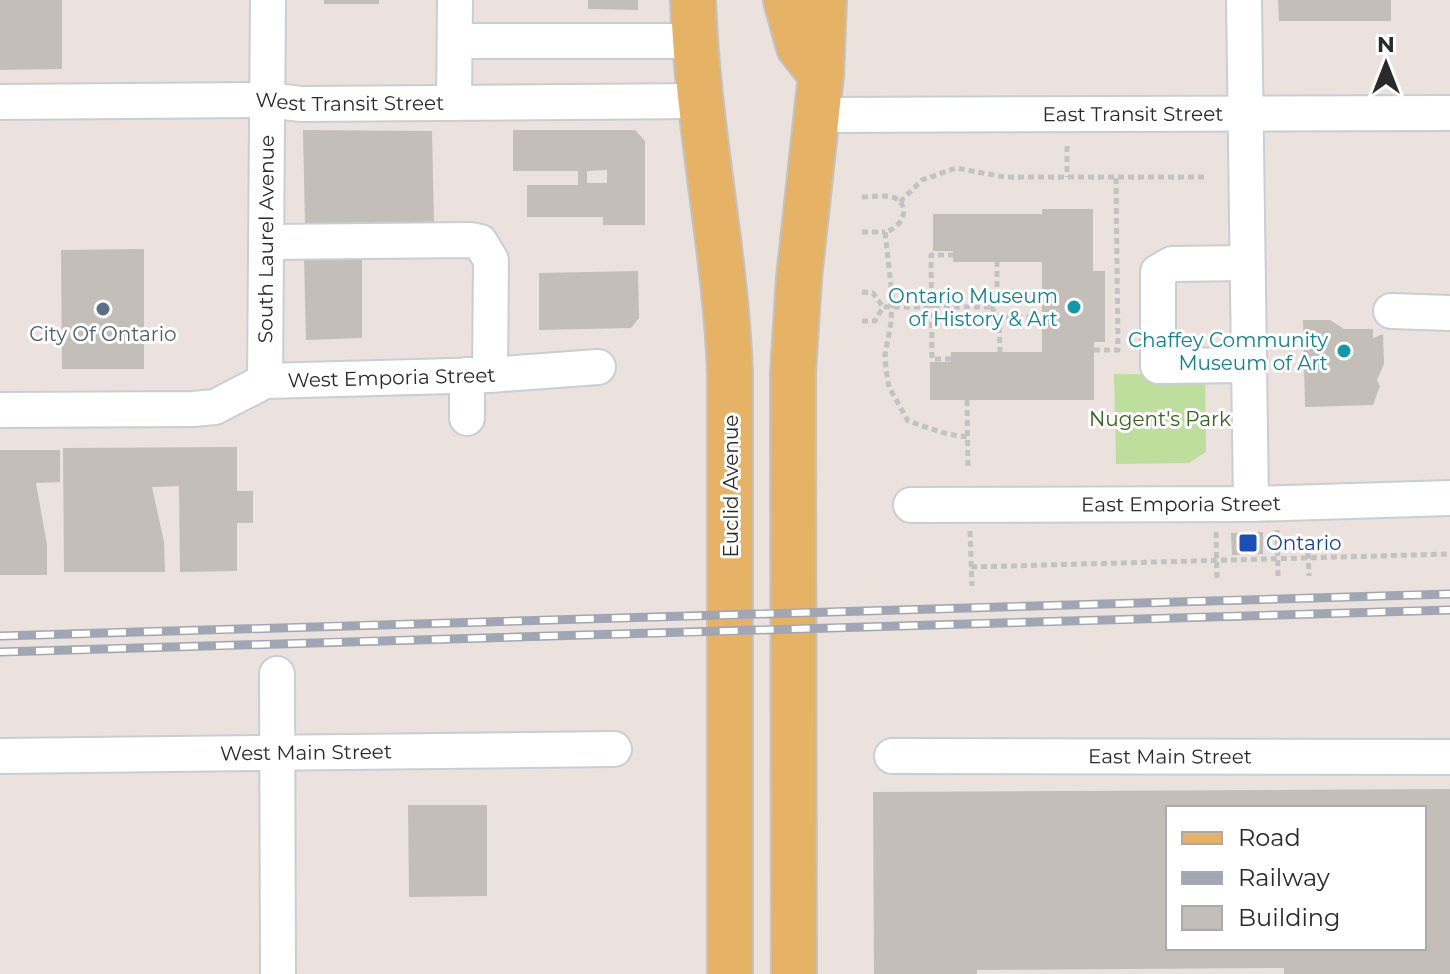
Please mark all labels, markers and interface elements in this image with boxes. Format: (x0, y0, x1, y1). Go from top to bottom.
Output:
north arrow (1346, 24, 1426, 104)
text: N (1377, 31, 1395, 58)
street label: West Transit Street (255, 88, 444, 116)
street label: East Transit Street (1043, 102, 1223, 126)
street label: South Laurel Avenue (253, 135, 279, 343)
place label: Ontario Museum of History & Art (888, 284, 1058, 331)
marker: Ontario Museum of History & Art (1065, 298, 1083, 316)
marker: City Of Ontario (94, 300, 112, 318)
place label: City Of Ontario (29, 322, 177, 346)
place label: Chaffey Community Museum of Art (1128, 328, 1328, 375)
marker: Chaffey Community Museum of Art (1335, 342, 1353, 360)
street label: West Emporia Street (287, 363, 496, 392)
park label: Nugent's Park (1089, 407, 1231, 431)
street label: Euclid Avenue (719, 415, 743, 557)
street label: East Emporia Street (1081, 491, 1281, 516)
place label: Ontario (1266, 531, 1342, 555)
marker: Ontario (1237, 532, 1259, 554)
street label: West Main Street (220, 740, 392, 765)
street label: East Main Street (1088, 744, 1252, 769)
legend (1166, 806, 1426, 950)
text: Road (1238, 823, 1301, 852)
text: Railway (1238, 863, 1330, 892)
text: Building (1238, 903, 1341, 932)

